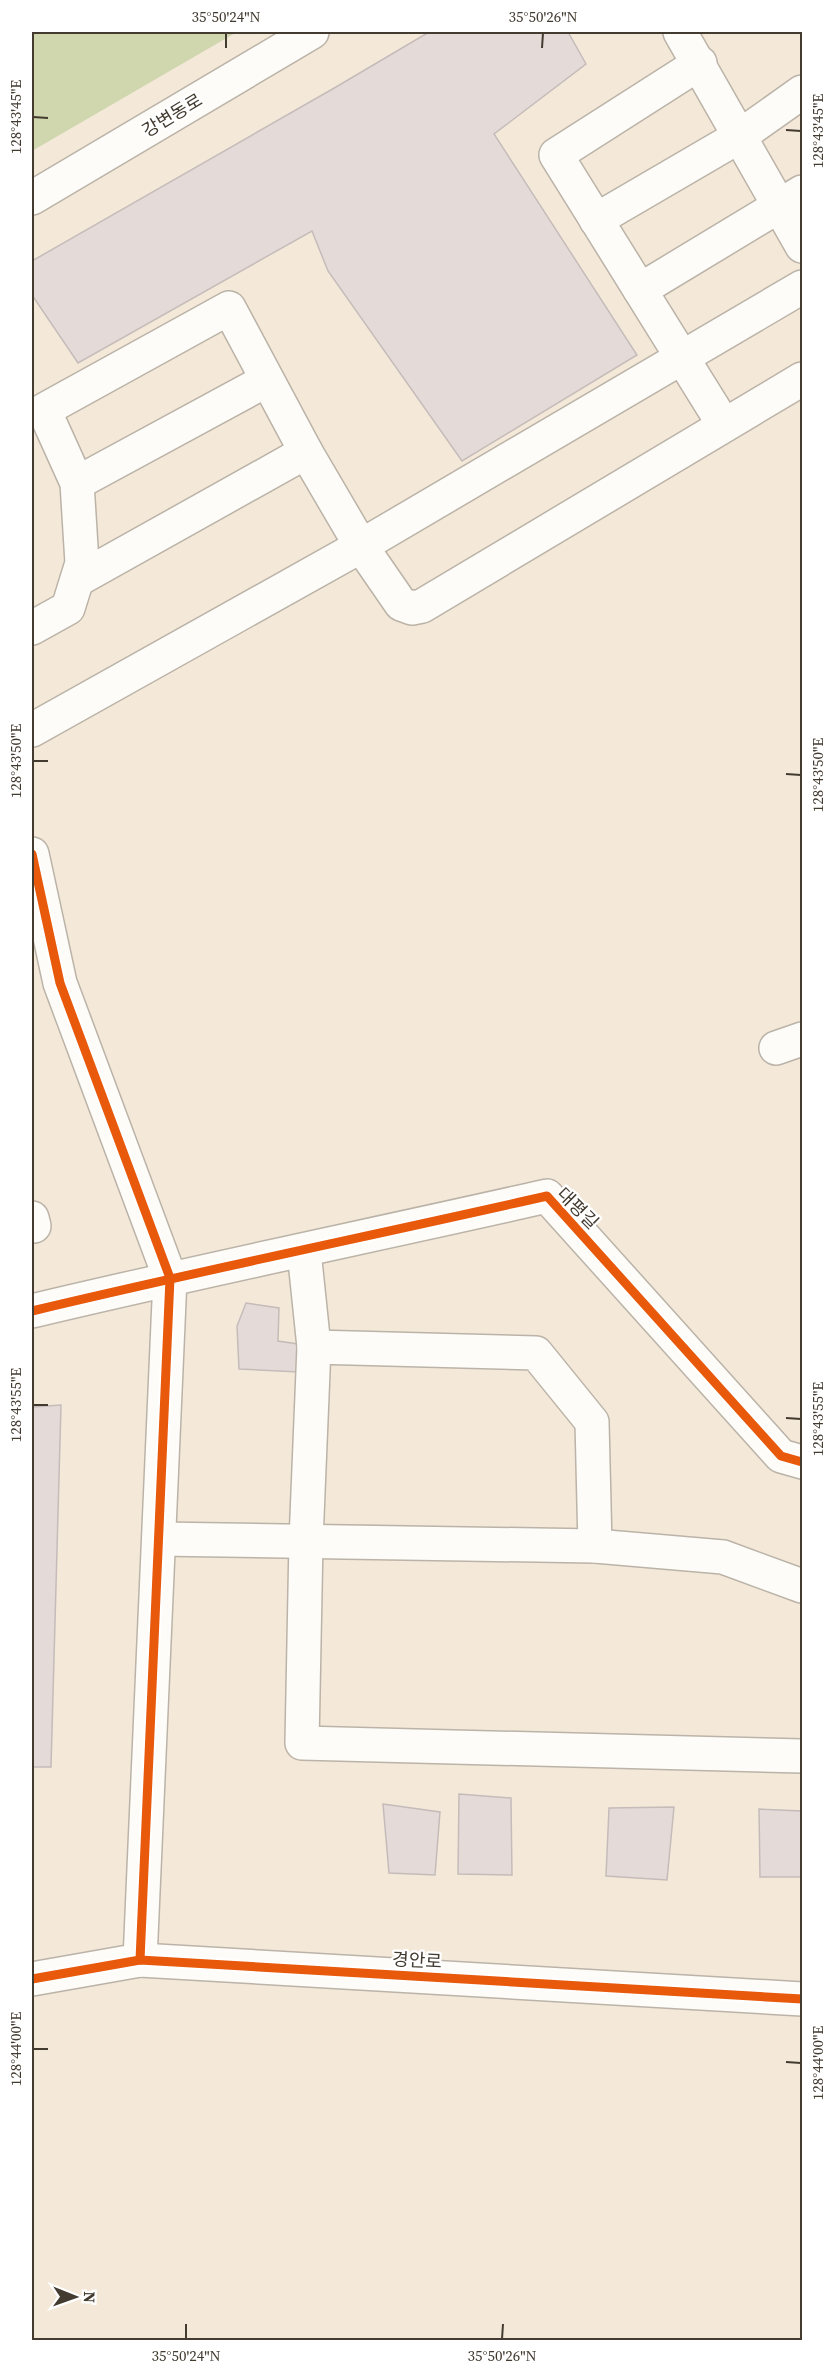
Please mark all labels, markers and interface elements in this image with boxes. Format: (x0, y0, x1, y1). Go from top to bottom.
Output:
text: 35°50'24"N (191, 6, 261, 27)
text: 35°50'26"N (508, 6, 578, 27)
text: 128°43'45"E (5, 80, 26, 154)
street label: 강변동로 (137, 87, 207, 143)
text: 128°43'45"E (807, 94, 828, 168)
text: 128°43'50"E (5, 724, 26, 798)
text: 128°43'50"E (807, 738, 828, 812)
street label: 대평길 (552, 1182, 604, 1234)
text: 128°43'55"E (5, 1368, 26, 1442)
text: 128°43'55"E (807, 1382, 828, 1456)
street label: 경안로 (392, 1946, 442, 1974)
text: 128°44'00"E (5, 2012, 26, 2086)
text: 128°44'00"E (807, 2026, 828, 2100)
north arrow (45, 2267, 105, 2327)
text: N (79, 2291, 101, 2304)
text: 35°50'24"N (151, 2345, 221, 2366)
text: 35°50'26"N (467, 2345, 537, 2366)

